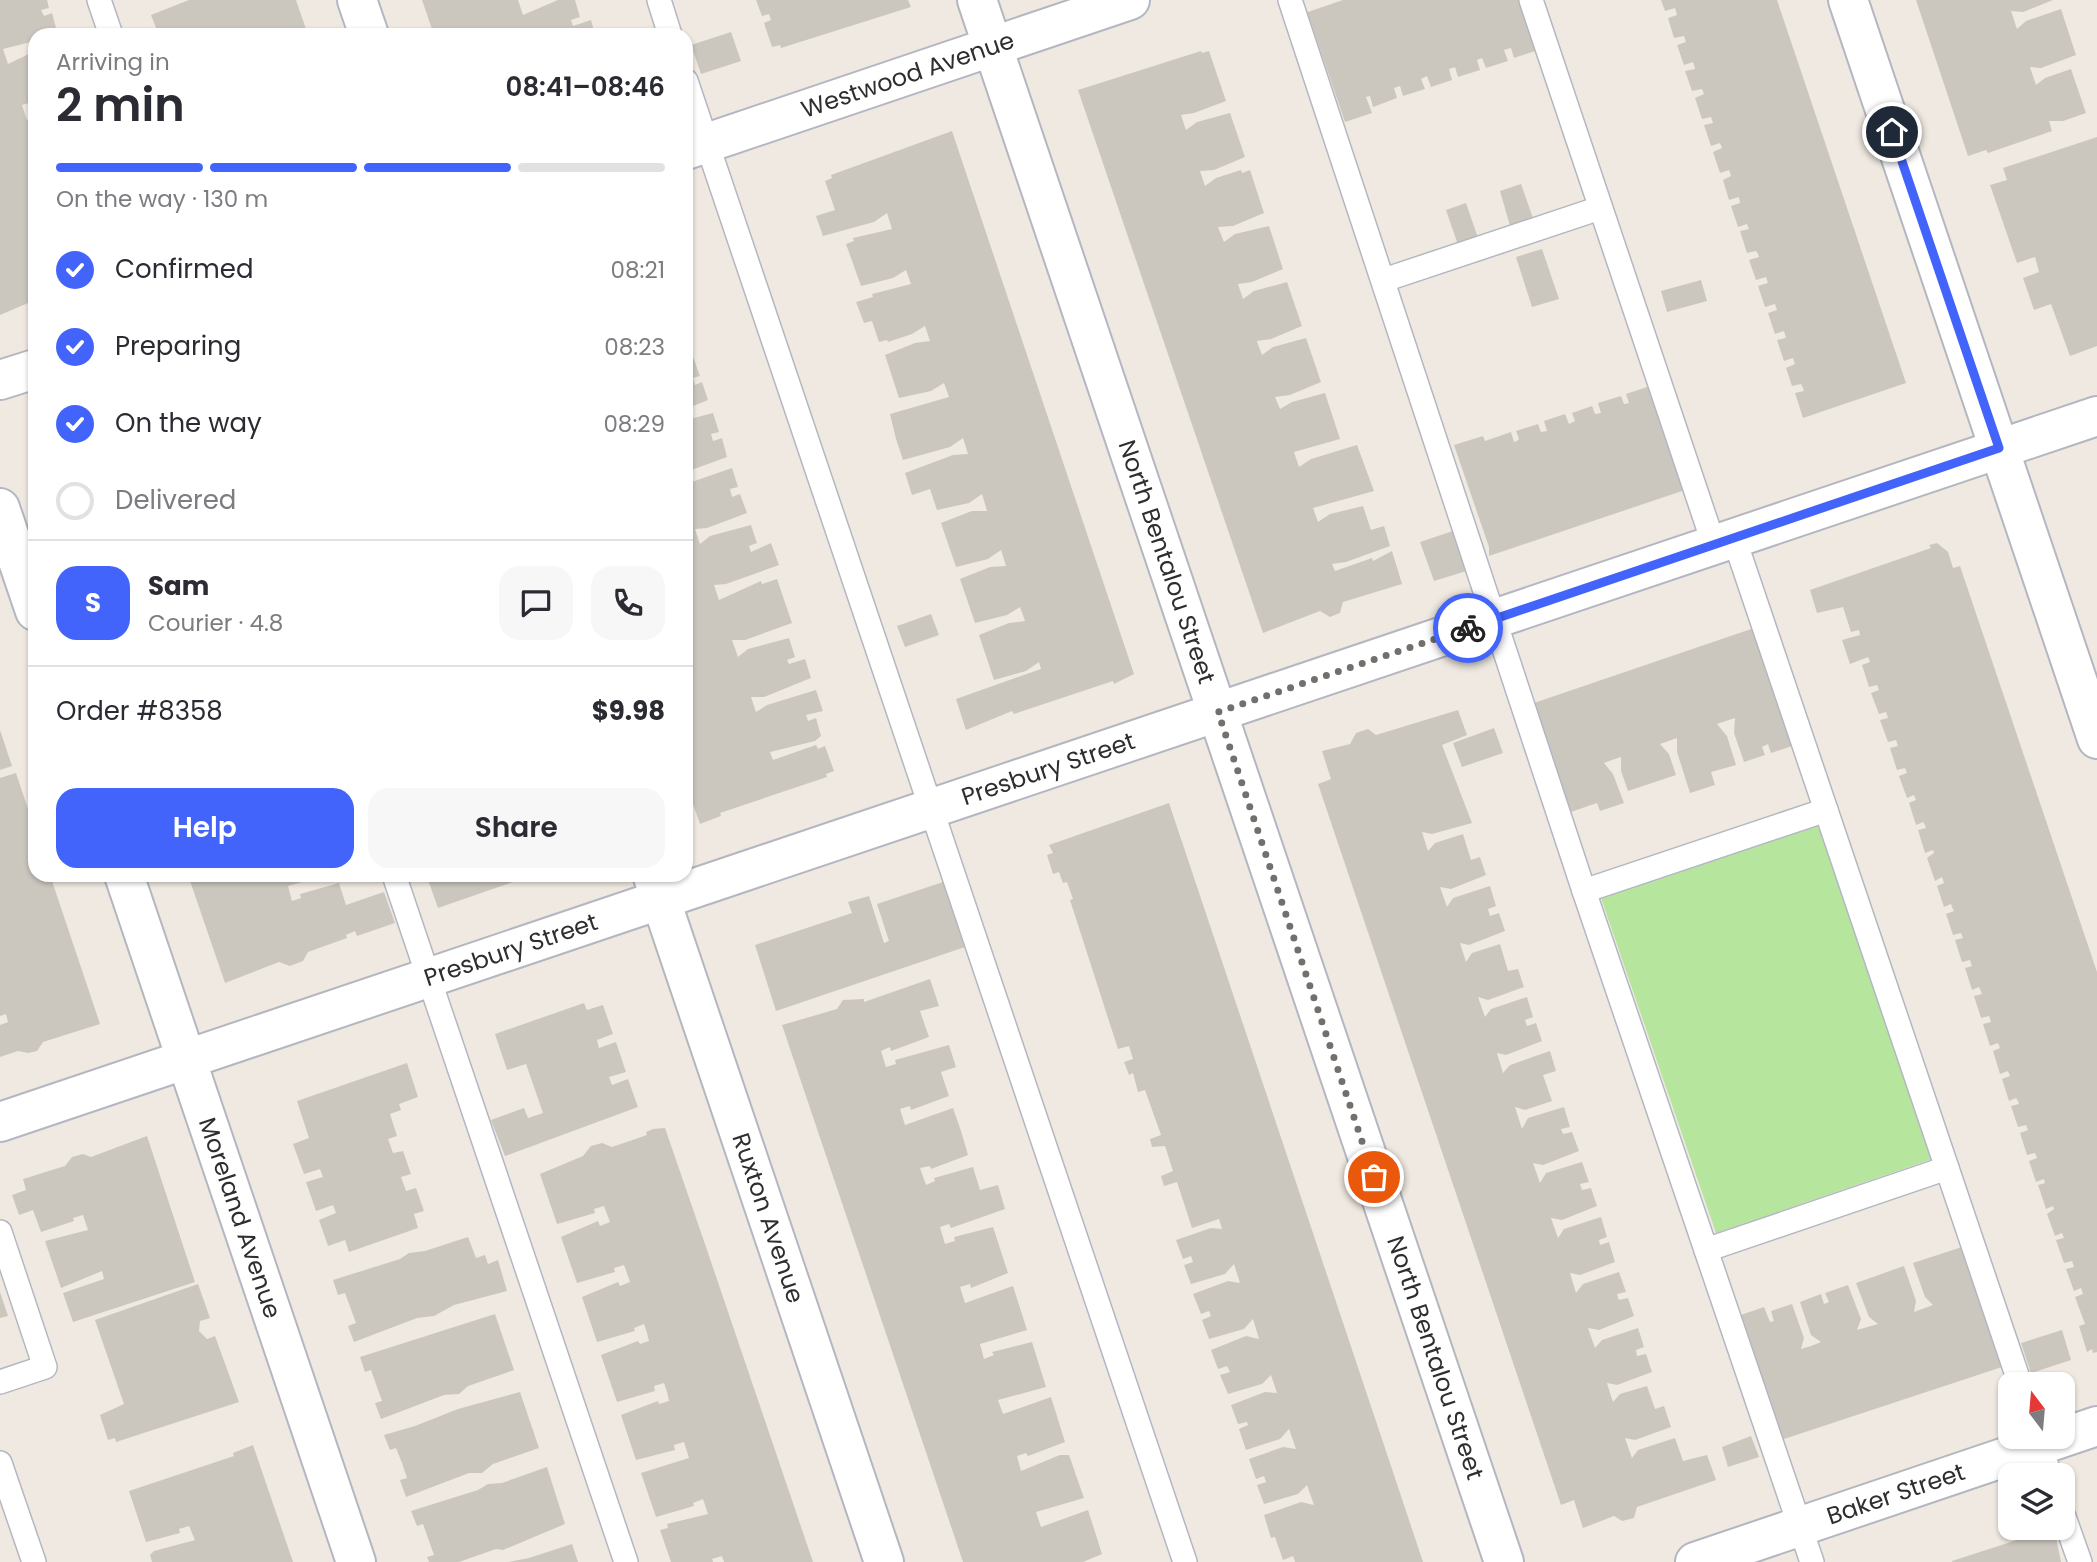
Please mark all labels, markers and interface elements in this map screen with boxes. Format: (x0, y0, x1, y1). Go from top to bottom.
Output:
street label: Westwood Avenue (797, 23, 1018, 126)
text: Arriving in (56, 46, 170, 78)
text: 08:41–08:46 (506, 69, 665, 105)
text: 2 min (56, 73, 185, 137)
pin (1862, 102, 1922, 162)
icon: home (1873, 113, 1911, 151)
text: On the way · 130 m (56, 183, 268, 215)
icon: check (56, 251, 94, 289)
text: Confirmed (115, 251, 253, 287)
text: 08:21 (611, 254, 665, 286)
icon: check (56, 328, 94, 366)
text: Preparing (115, 328, 241, 364)
text: 08:23 (604, 331, 665, 363)
icon: check (56, 405, 94, 443)
text: On the way (115, 405, 262, 441)
text: 08:29 (603, 408, 665, 440)
street label: North Bentalou Street (1111, 436, 1223, 688)
text: Delivered (115, 482, 236, 518)
button: chat (499, 566, 573, 640)
button: phone (591, 566, 665, 640)
text: Sam (148, 568, 209, 604)
text: S (85, 585, 101, 621)
courier (1433, 593, 1503, 663)
text: Courier · 4.8 (148, 607, 283, 639)
icon: bike (1449, 609, 1487, 647)
text: Order #8358 (56, 693, 223, 729)
text: $9.98 (592, 693, 665, 729)
street label: Presbury Street (957, 724, 1139, 813)
button: Help (56, 788, 354, 868)
button: Share (368, 788, 665, 868)
street label: Presbury Street (420, 905, 602, 994)
street label: Moreland Avenue (191, 1113, 290, 1323)
street label: Ruxton Avenue (725, 1129, 813, 1307)
pin (1344, 1147, 1404, 1207)
icon: bag (1355, 1158, 1393, 1196)
street label: North Bentalou Street (1379, 1231, 1492, 1484)
north arrow (1998, 1372, 2076, 1449)
map controls (1998, 1372, 2075, 1540)
street label: Baker Street (1822, 1455, 1969, 1532)
button: layers (1998, 1463, 2075, 1540)

